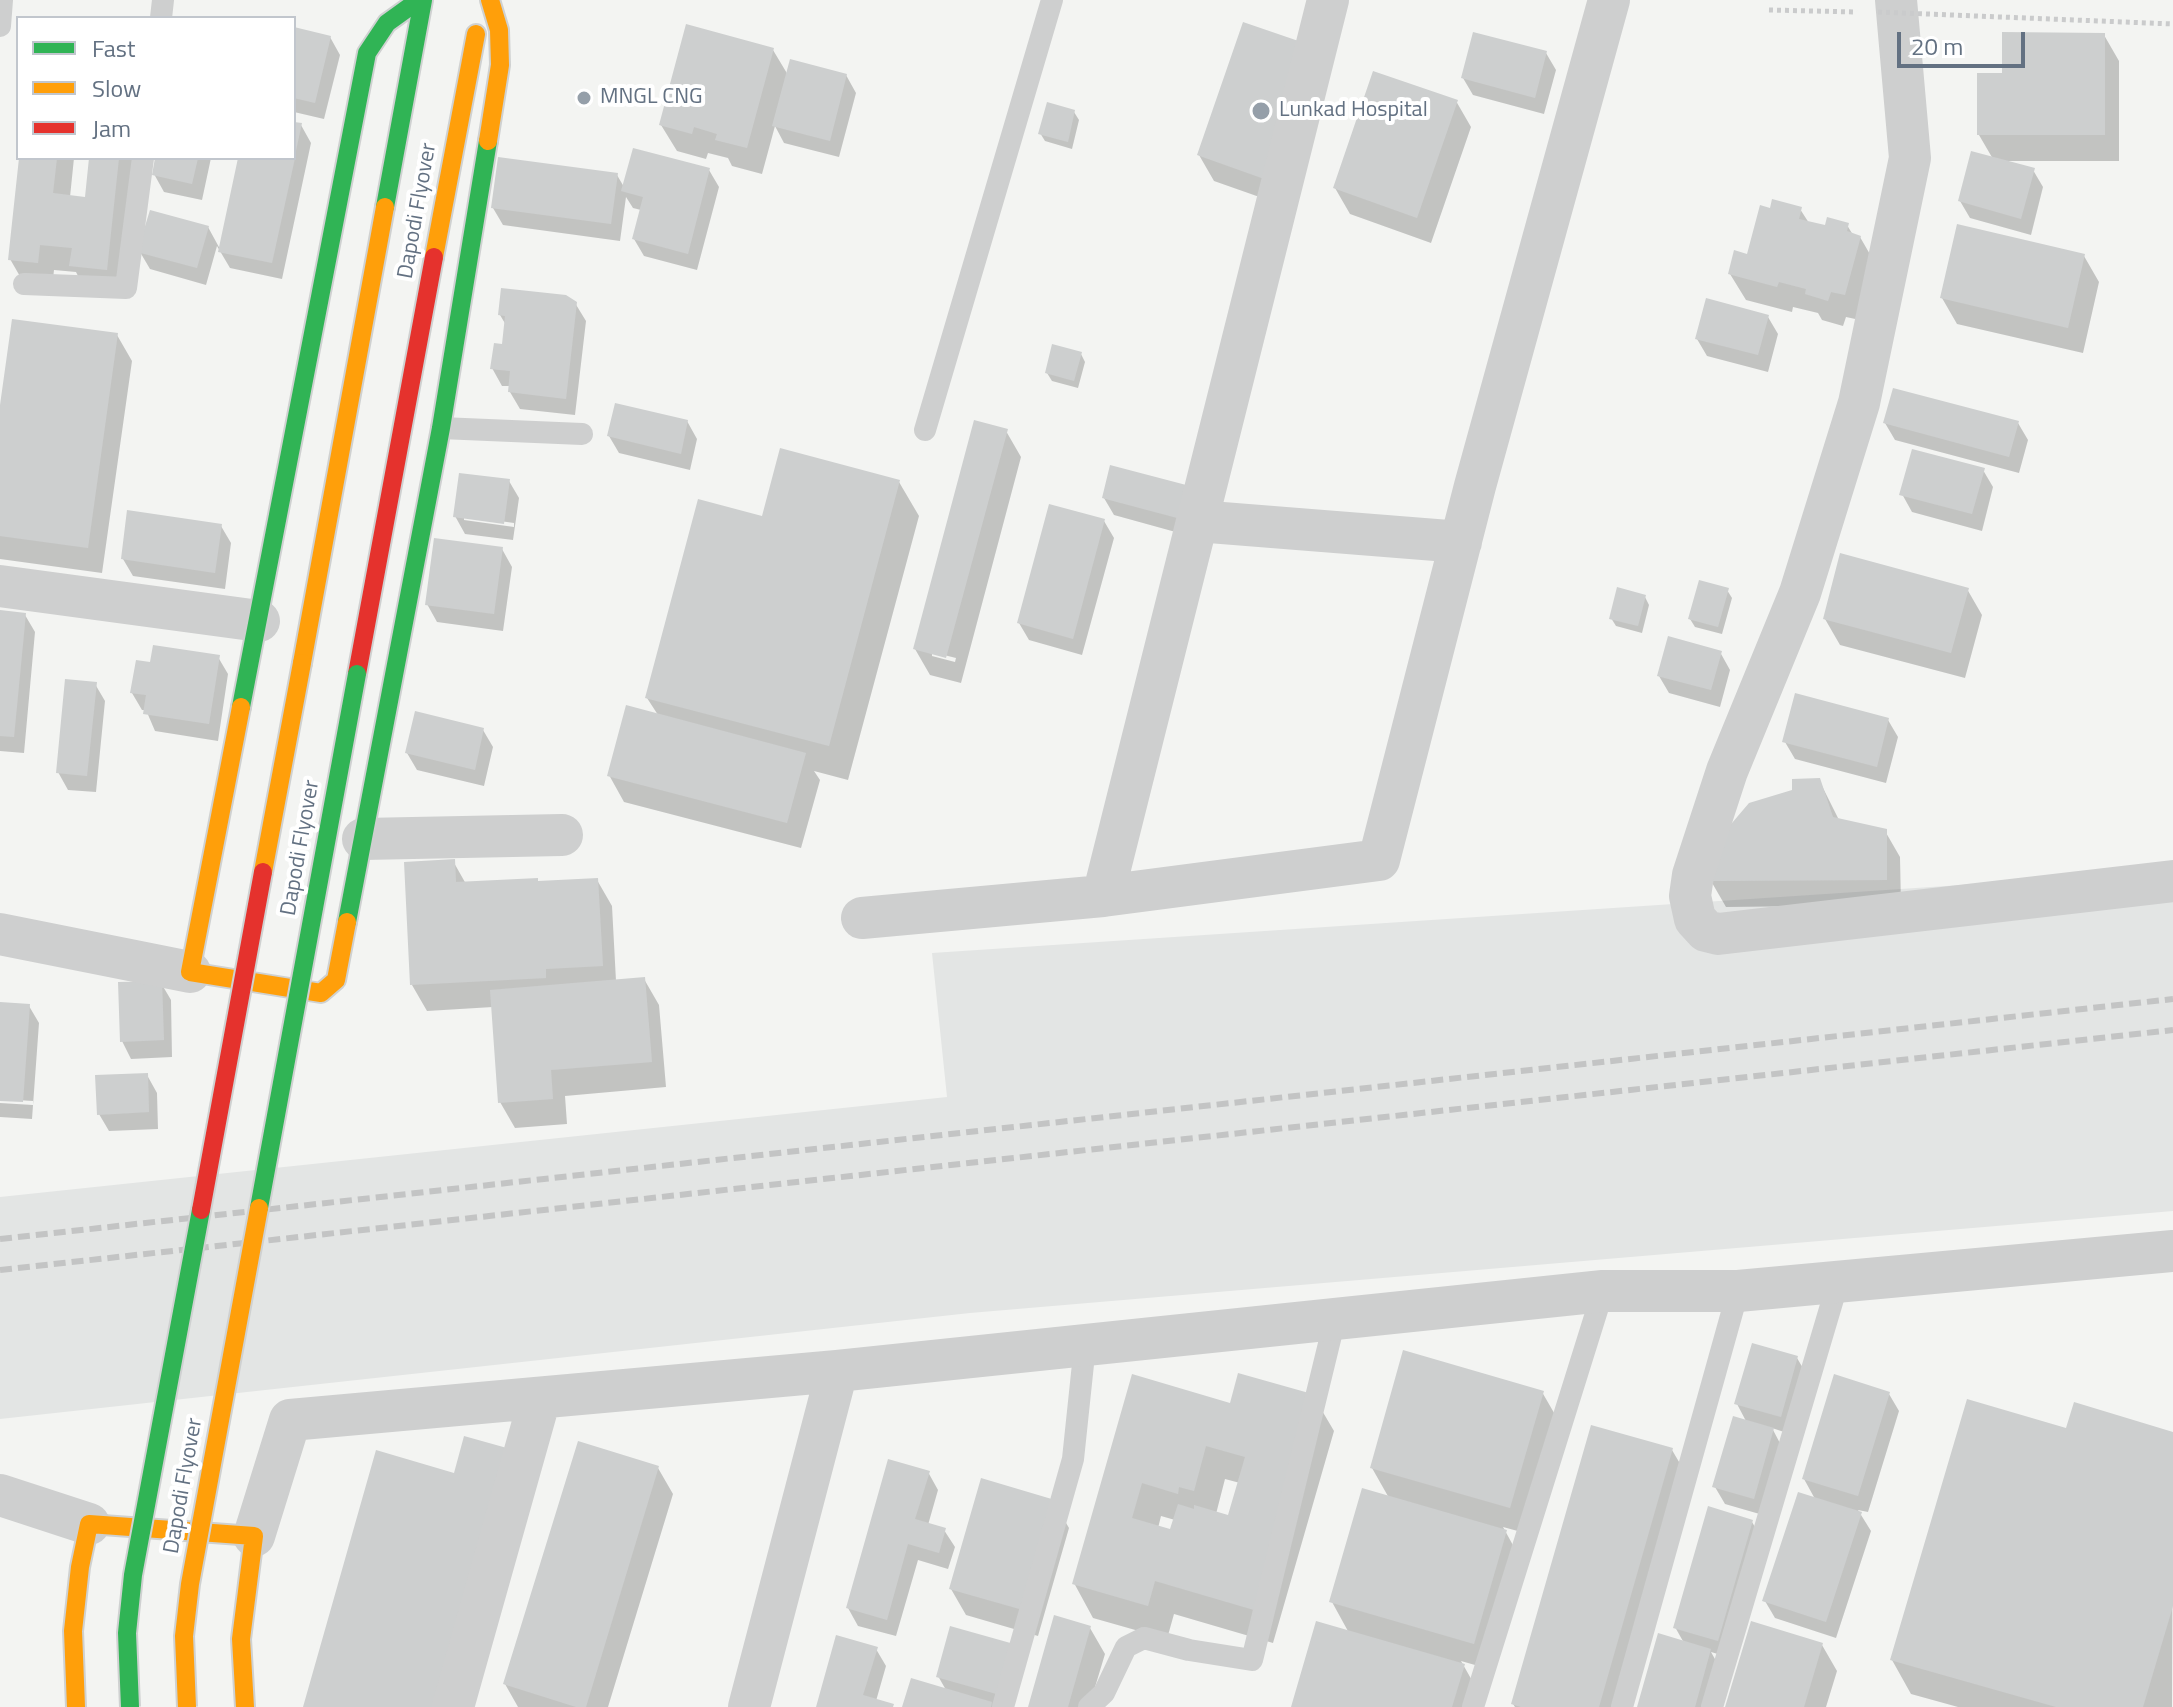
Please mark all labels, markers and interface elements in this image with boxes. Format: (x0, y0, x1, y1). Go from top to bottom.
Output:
legend (16, 16, 296, 160)
scale bar (1901, 16, 2029, 66)
text: 20 m (1911, 28, 1963, 64)
text: Fast (92, 30, 135, 66)
text: Slow (92, 70, 141, 106)
place label: MNGL CNG (600, 85, 703, 111)
marker: MNGL CNG (575, 89, 593, 107)
place label: Lunkad Hospital (1279, 98, 1428, 124)
marker: Lunkad Hospital (1250, 100, 1272, 122)
text: Jam (92, 110, 131, 146)
street label: Dapodi Flyover (393, 141, 443, 281)
street label: Dapodi Flyover (276, 778, 326, 918)
street label: Dapodi Flyover (159, 1416, 209, 1556)

